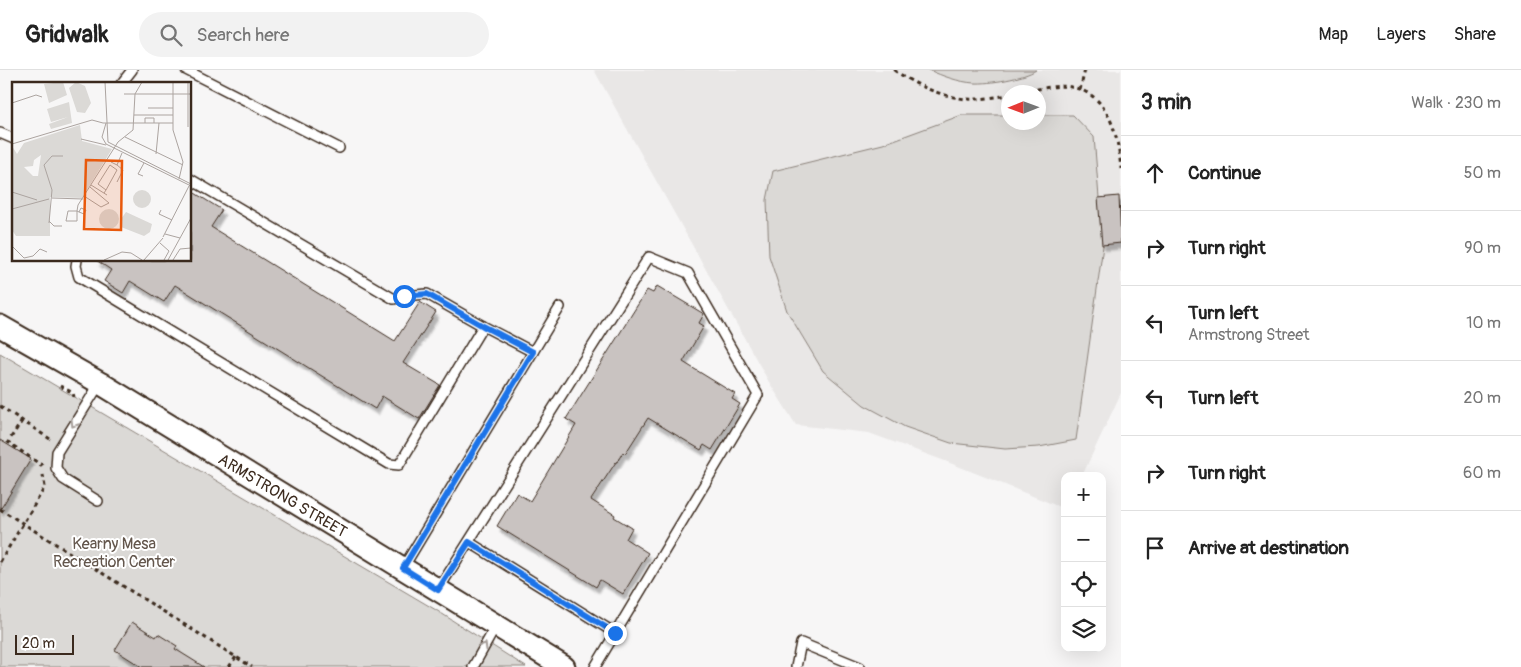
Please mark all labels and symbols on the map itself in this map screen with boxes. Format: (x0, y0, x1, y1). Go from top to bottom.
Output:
inset map (12, 82, 191, 261)
north arrow (1001, 85, 1046, 130)
route start (393, 285, 416, 308)
one-way arrow (71, 419, 81, 428)
street label: ARMSTRONG STREET (214, 450, 351, 542)
park label: Kearny Mesa Recreation Center (53, 534, 175, 572)
route end (604, 622, 627, 645)
scale bar (15, 632, 74, 655)
one-way arrow (478, 643, 488, 652)

